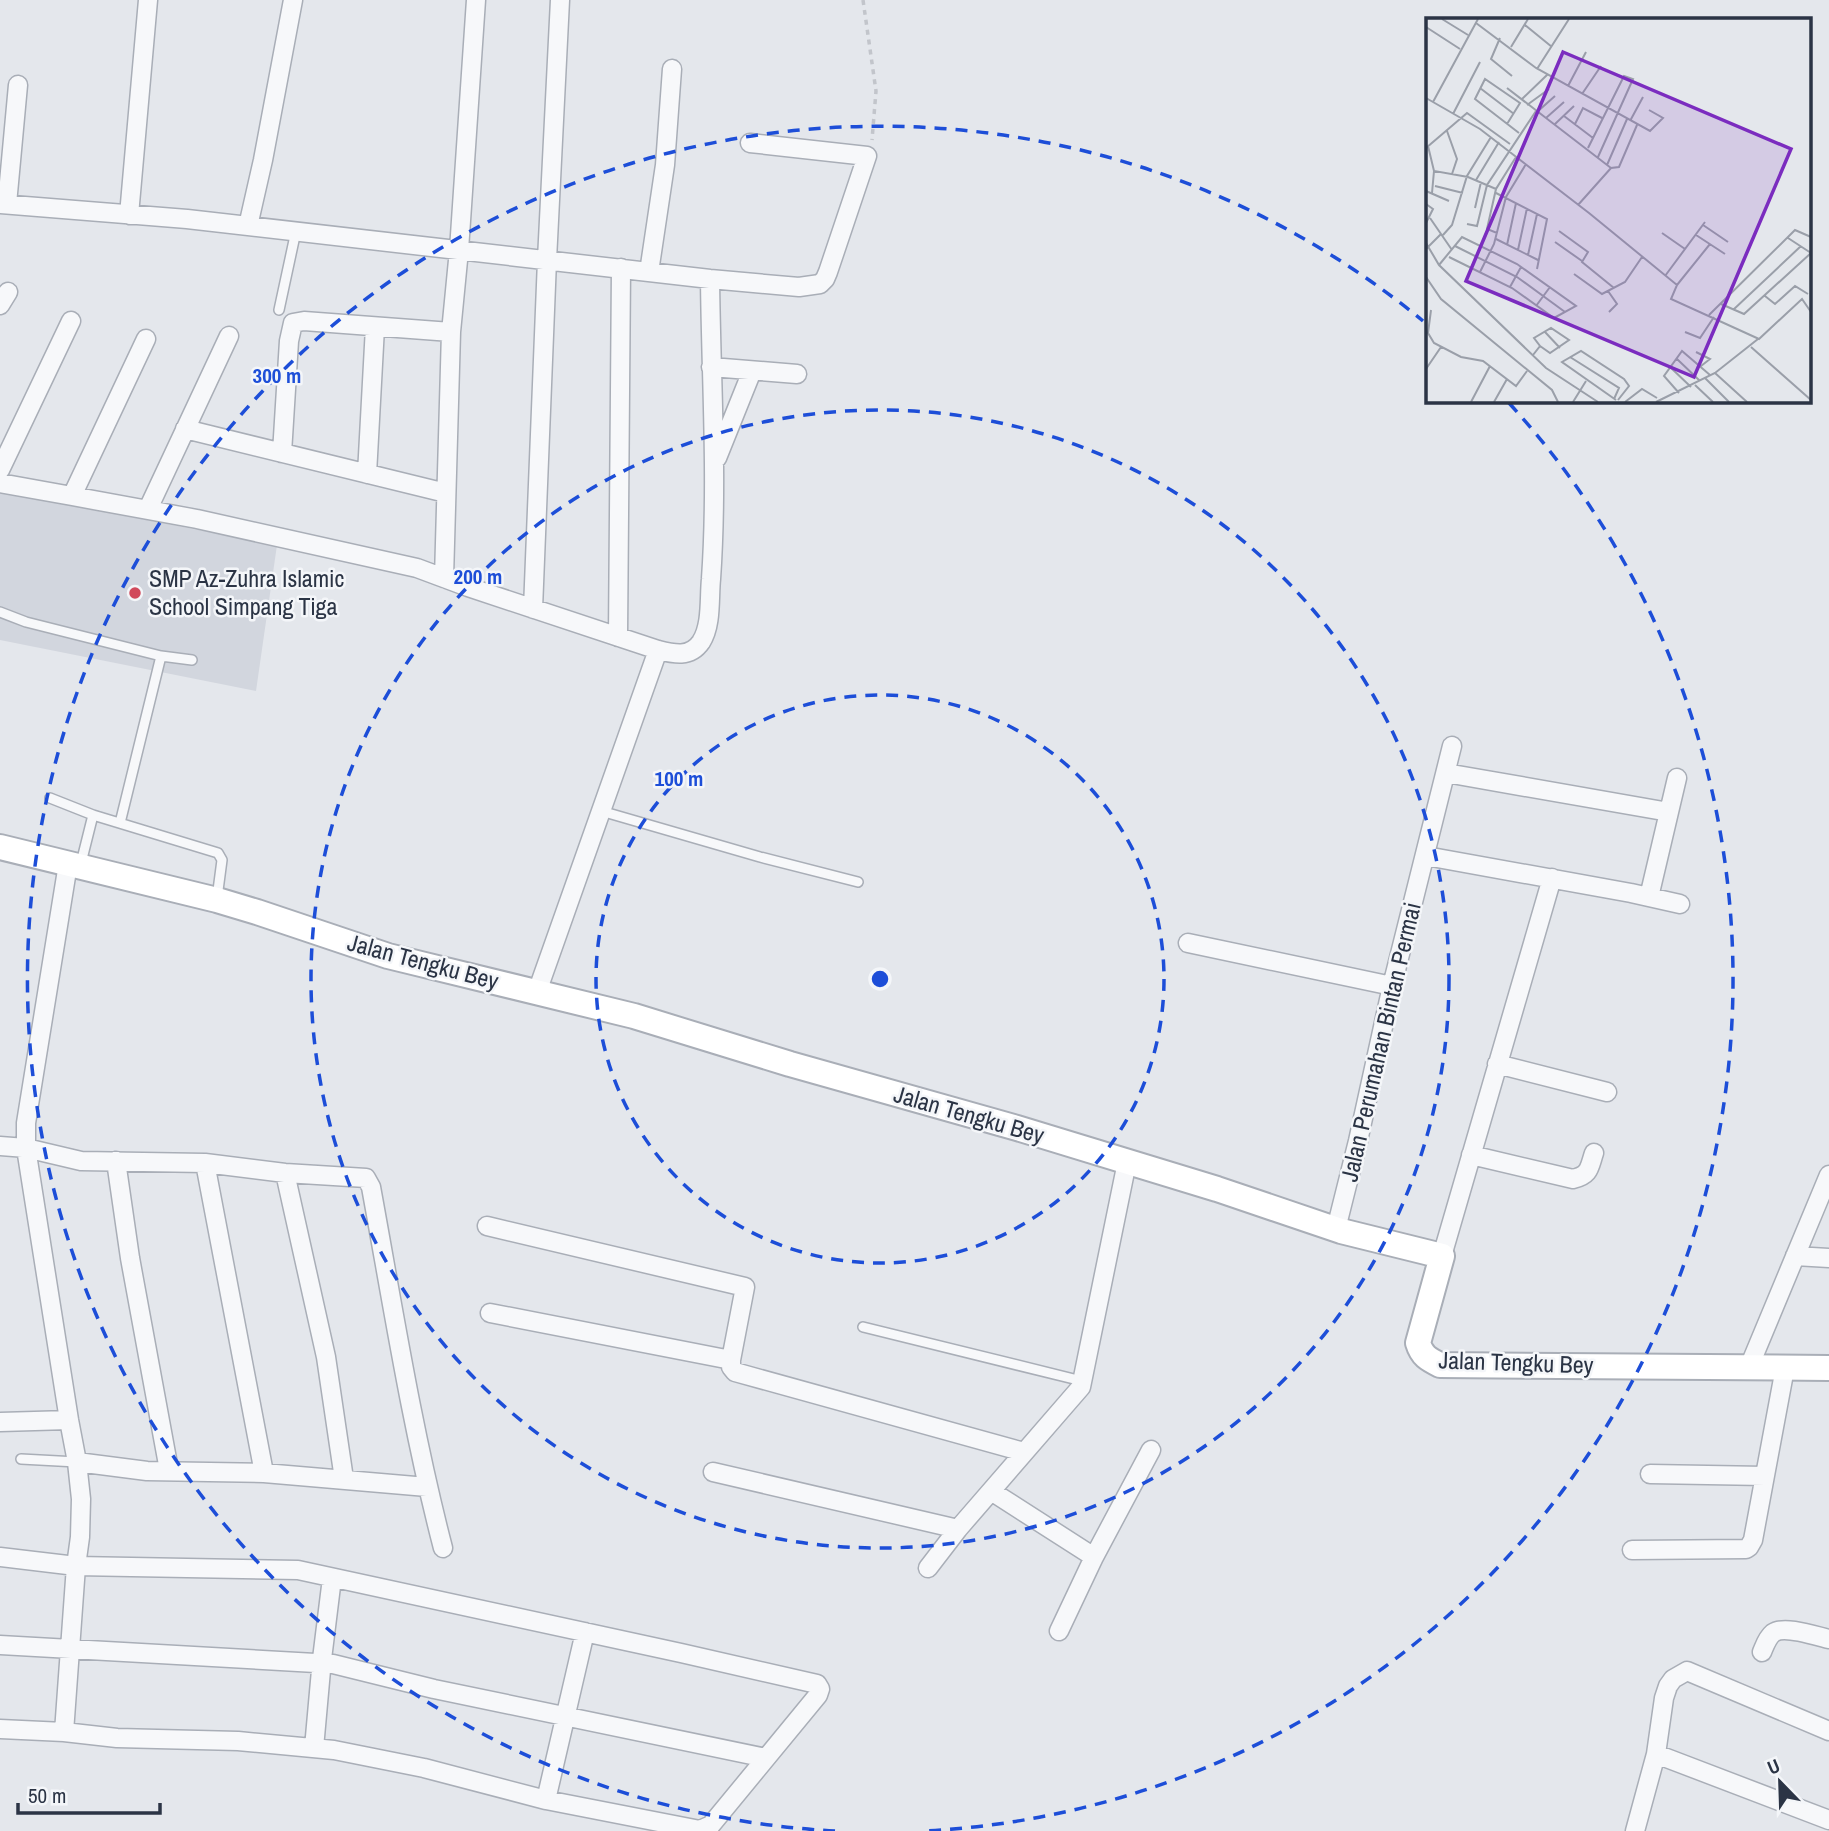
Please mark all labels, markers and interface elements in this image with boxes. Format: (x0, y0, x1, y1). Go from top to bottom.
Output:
inset map (1426, 18, 1812, 402)
text: 300 m (253, 361, 301, 390)
place label: SMP Az-Zuhra Islamic School Simpang Tiga (149, 562, 345, 622)
text: 200 m (454, 562, 502, 591)
marker: SMP Az-Zuhra Islamic School Simpang Tiga (127, 585, 143, 601)
text: 100 m (655, 764, 703, 793)
street label: Jalan Perumahan Bintan Permai (1332, 899, 1428, 1184)
street label: Jalan Tengku Bey (344, 926, 502, 997)
centre of rings (868, 967, 892, 991)
street label: Jalan Tengku Bey (890, 1077, 1048, 1151)
street label: Jalan Tengku Bey (1438, 1343, 1594, 1381)
north arrow (1745, 1747, 1815, 1817)
text: U (1763, 1752, 1784, 1781)
scale bar (18, 1772, 159, 1816)
text: 50 m (28, 1781, 66, 1810)

